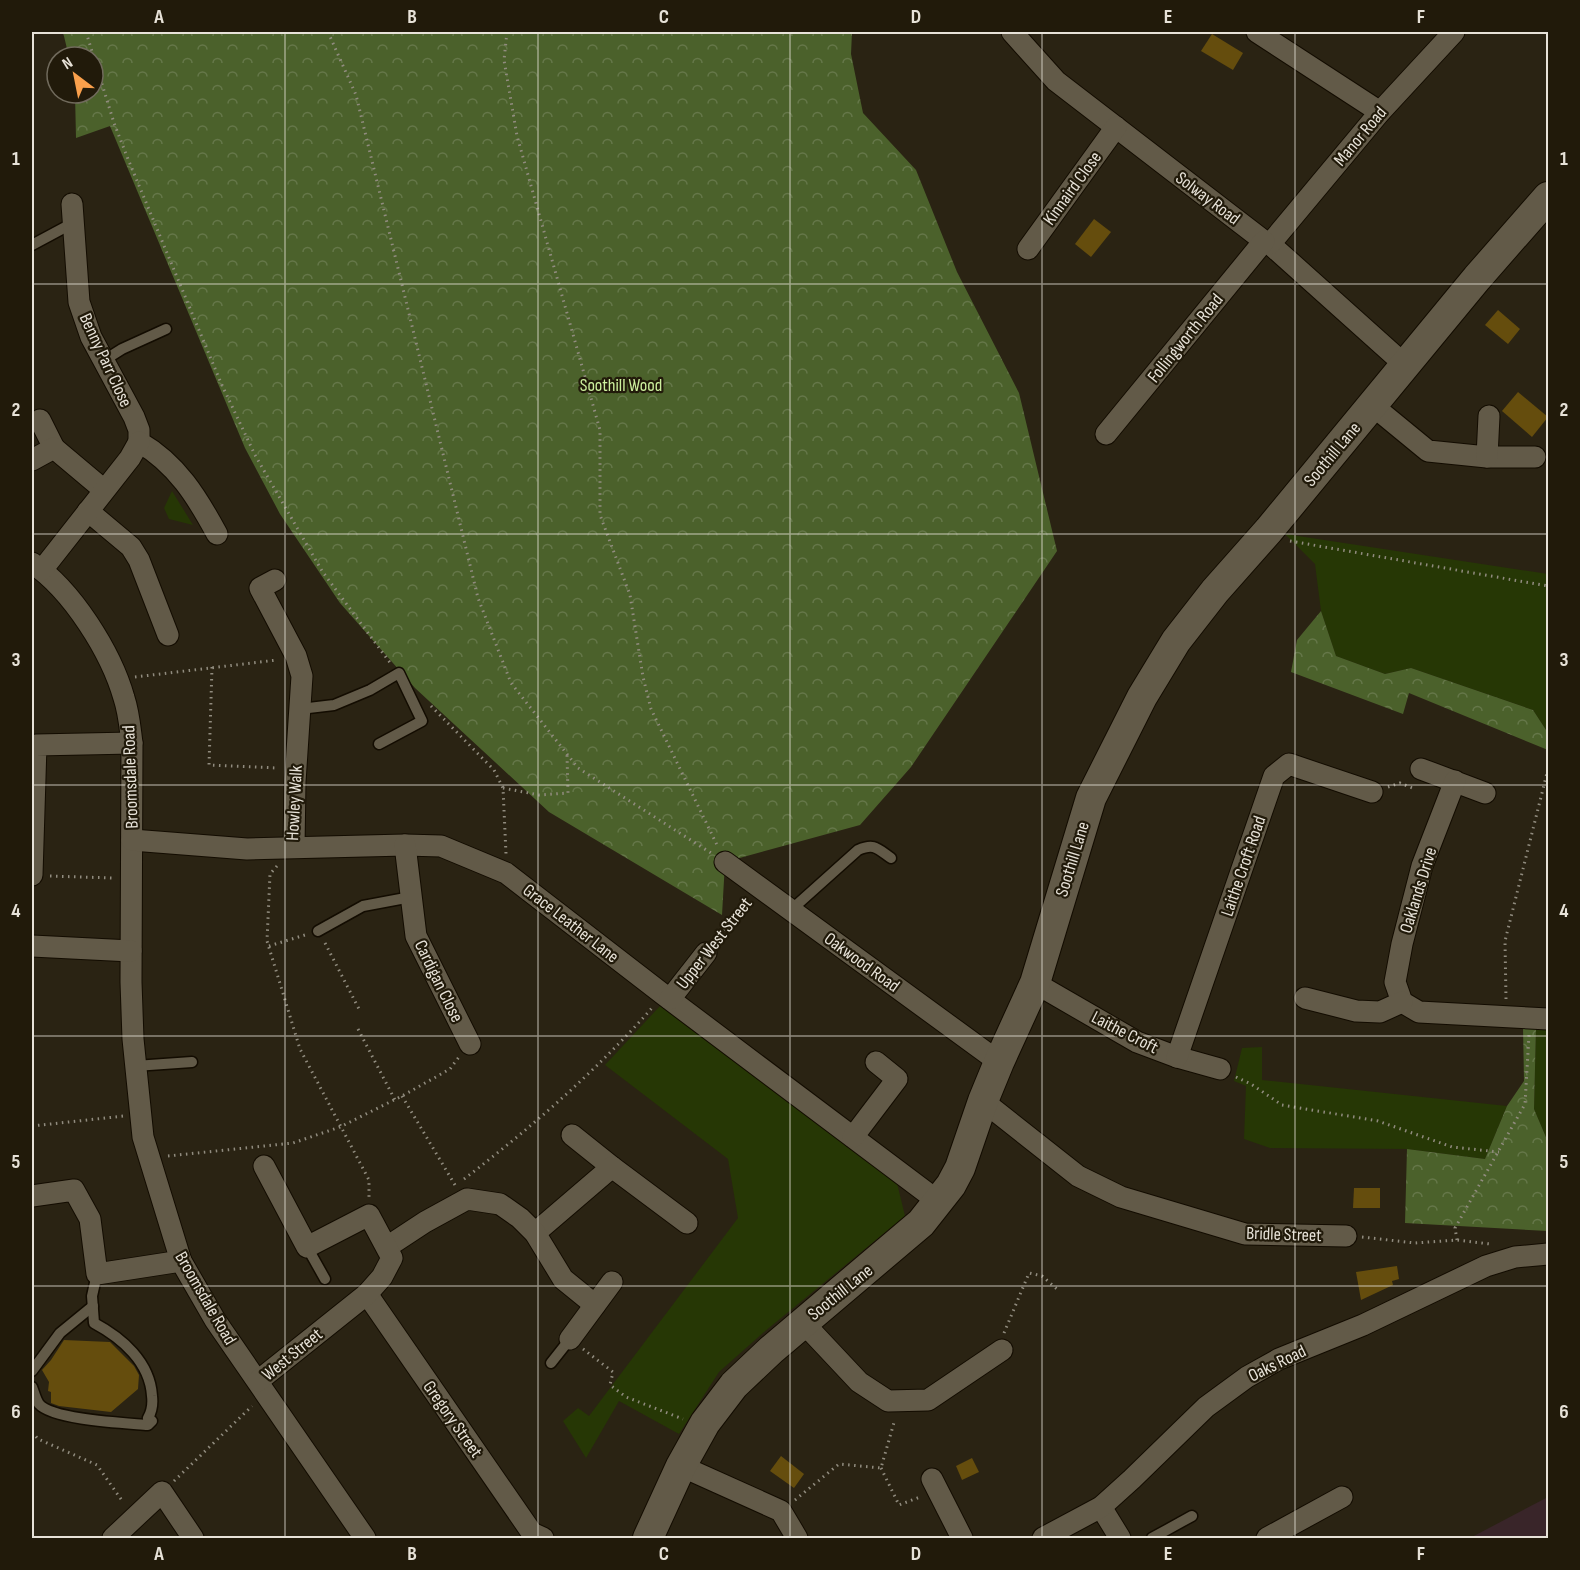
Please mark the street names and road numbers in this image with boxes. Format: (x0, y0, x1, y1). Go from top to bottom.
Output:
street label: Manor Road (1330, 102, 1391, 170)
street label: Kinnaird Close (1039, 147, 1106, 229)
street label: Solway Road (1171, 167, 1244, 229)
street label: Follingworth Road (1143, 290, 1228, 387)
street label: Benny Parr Close (75, 310, 136, 410)
street label: Soothill Lane (1300, 418, 1365, 491)
street label: Broomsdale Road (118, 725, 143, 829)
street label: Howley Walk (282, 765, 307, 841)
street label: Laithe Croft Road (1216, 813, 1270, 919)
street label: Soothill Lane (1051, 819, 1094, 899)
street label: Oaklands Drive (1395, 845, 1441, 936)
street label: Grace Leather Lane (519, 880, 623, 967)
street label: Upper West Street (672, 893, 757, 993)
street label: Oakwood Road (820, 928, 903, 997)
street label: Cardigan Close (410, 937, 467, 1026)
street label: Laithe Croft (1088, 1007, 1162, 1058)
street label: Bridle Street (1246, 1223, 1323, 1246)
street label: Broomsdale Road (171, 1248, 241, 1348)
street label: Soothill Lane (804, 1260, 877, 1325)
street label: West Street (258, 1323, 327, 1385)
street label: Oaks Road (1245, 1341, 1309, 1386)
street label: Gregory Street (419, 1377, 487, 1462)

